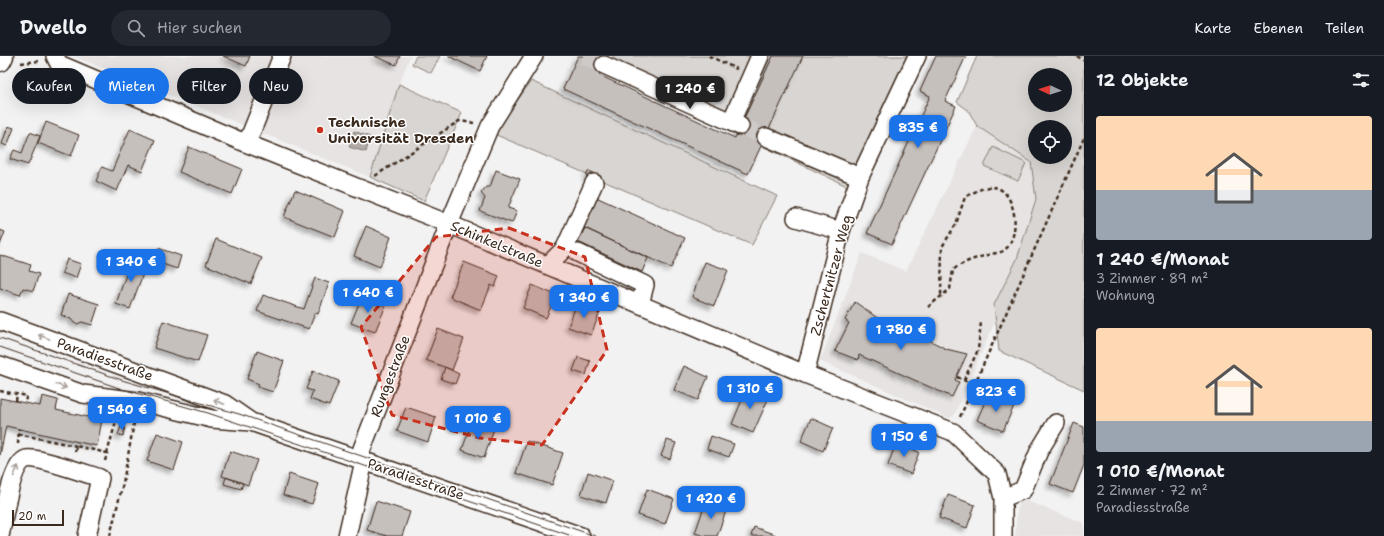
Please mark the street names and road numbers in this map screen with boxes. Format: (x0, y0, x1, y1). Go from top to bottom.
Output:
street label: Zschertnitzer Weg (806, 212, 856, 338)
street label: Schinkelstraße (448, 216, 546, 272)
street label: Paradiesstraße (54, 333, 156, 385)
street label: Rungestraße (366, 333, 414, 419)
street label: Paradiesstraße (365, 454, 467, 504)

